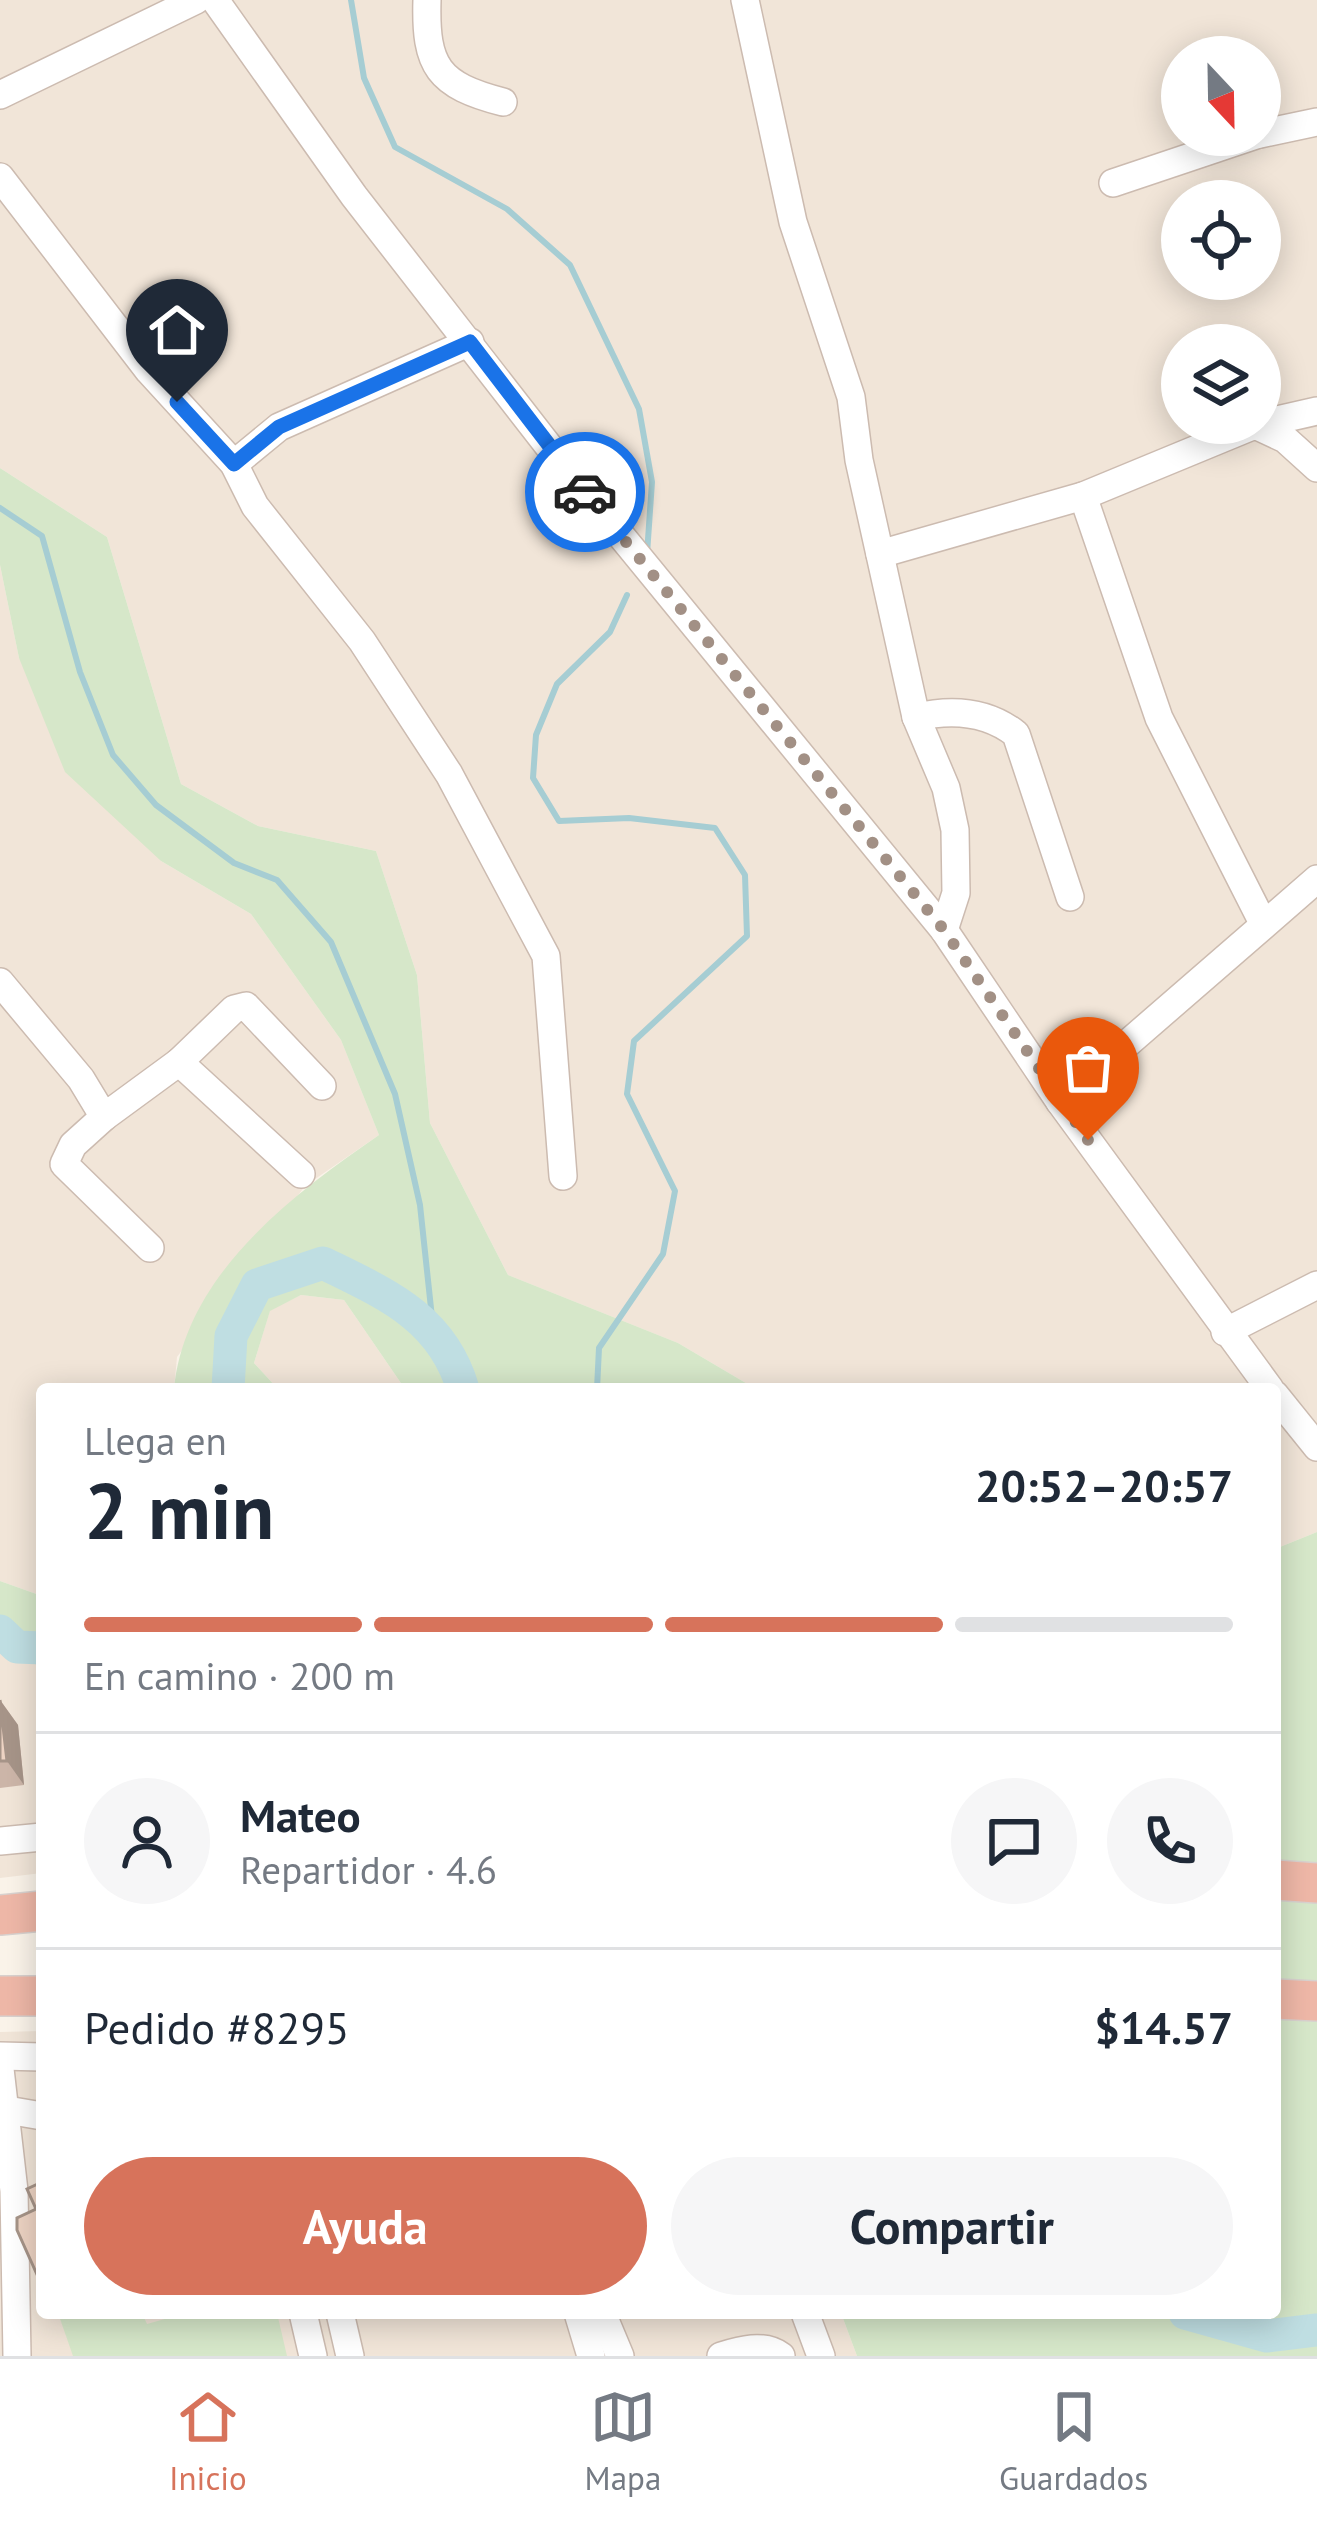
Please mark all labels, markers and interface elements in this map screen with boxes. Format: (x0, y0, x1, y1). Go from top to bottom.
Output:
north arrow (1161, 36, 1281, 156)
map controls (1161, 36, 1281, 444)
button: locate (1161, 180, 1281, 300)
pin (126, 279, 228, 402)
icon: home (144, 297, 210, 363)
button: layers (1161, 324, 1281, 444)
courier (525, 432, 645, 552)
icon: car (552, 459, 618, 525)
pin (1037, 1017, 1139, 1140)
icon: bag (1055, 1035, 1121, 1101)
text: Llega en (84, 1415, 227, 1466)
text: 20:52–20:57 (975, 1456, 1233, 1514)
text: 2 min (84, 1460, 274, 1561)
text: En camino · 200 m (84, 1650, 395, 1701)
button: person (84, 1778, 210, 1904)
button: chat (951, 1778, 1077, 1904)
button: phone (1107, 1778, 1233, 1904)
text: Mateo (240, 1786, 361, 1844)
text: Repartidor · 4.6 (240, 1844, 497, 1895)
text: Pedido #8295 (84, 1998, 350, 2056)
text: $14.57 (1094, 1998, 1233, 2056)
button: Ayuda (84, 2157, 647, 2295)
button: Compartir (671, 2157, 1233, 2295)
tab: Inicio (169, 2384, 247, 2499)
tab: Mapa (585, 2384, 661, 2499)
tab: Guardados (999, 2384, 1148, 2499)

